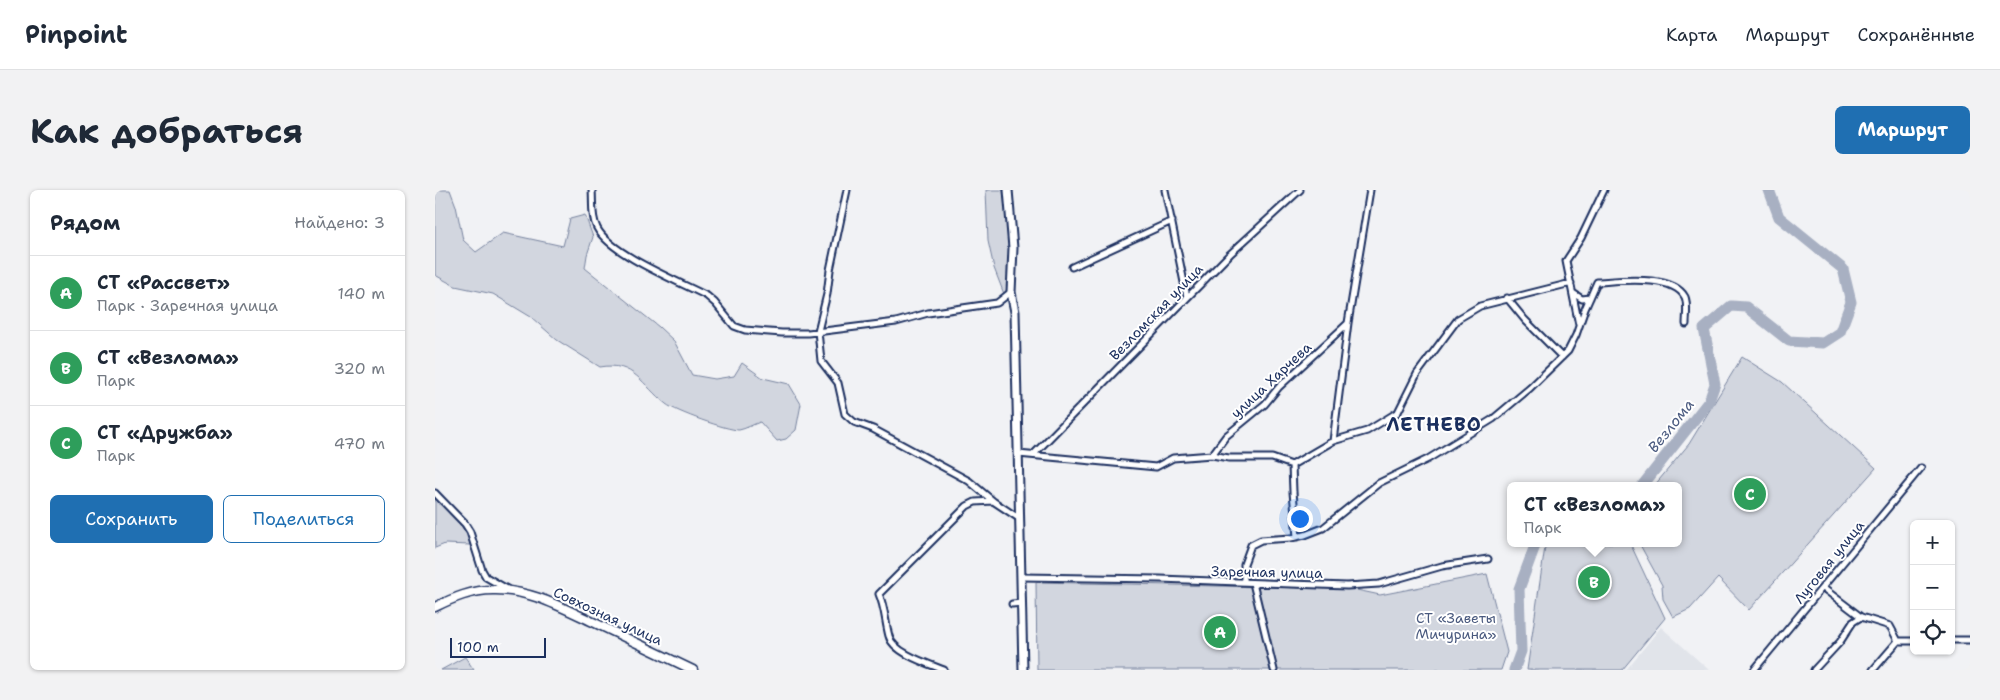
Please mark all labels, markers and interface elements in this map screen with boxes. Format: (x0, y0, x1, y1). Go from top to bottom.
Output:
text: Pinpoint (25, 19, 127, 51)
text: Карта (1666, 23, 1717, 47)
text: Маршрут (1745, 23, 1829, 47)
text: Сохранённые (1857, 23, 1975, 47)
button: Маршрут (1835, 106, 1970, 154)
text: Как добраться (30, 107, 303, 154)
text: Рядом (50, 209, 120, 237)
text: Найдено: 3 (294, 212, 385, 233)
street label: Везломская улица (1105, 260, 1207, 364)
text: СТ «Рассвет» (97, 270, 230, 295)
text: A (60, 283, 72, 304)
text: 140 m (338, 283, 385, 304)
text: Парк · Заречная улица (97, 295, 278, 316)
street label: улица Харчева (1227, 338, 1315, 422)
text: СТ «Везлома» (97, 345, 239, 370)
text: B (61, 358, 71, 379)
text: 320 m (334, 358, 385, 379)
text: Парк (97, 370, 135, 391)
water label: Везлома (1643, 395, 1699, 457)
district label: ЛЕТНЕВО (1386, 412, 1482, 437)
text: СТ «Дружба» (97, 420, 233, 445)
text: C (61, 433, 71, 454)
text: 470 m (334, 433, 385, 454)
text: Парк (97, 445, 135, 466)
pin: C (1734, 475, 1766, 513)
popup (1507, 482, 1682, 547)
text: СТ «Везлома» (1524, 492, 1665, 517)
button: Сохранить (50, 495, 213, 543)
button: Поделиться (223, 495, 385, 543)
your location (1287, 506, 1313, 532)
street label: Луговая улица (1790, 516, 1868, 607)
text: Парк (1524, 517, 1562, 538)
map controls (1910, 520, 1955, 655)
button: + (1910, 520, 1955, 565)
street label: Заречная улица (1211, 562, 1323, 582)
pin: B (1578, 563, 1610, 601)
button: − (1910, 565, 1955, 610)
street label: Совхозная улица (551, 583, 666, 649)
park label: СТ «Заветы Мичурина» (1416, 609, 1497, 643)
button: locate (1910, 610, 1955, 655)
pin: A (1204, 613, 1236, 651)
scale bar (450, 635, 546, 658)
text: 100 m (457, 638, 499, 656)

